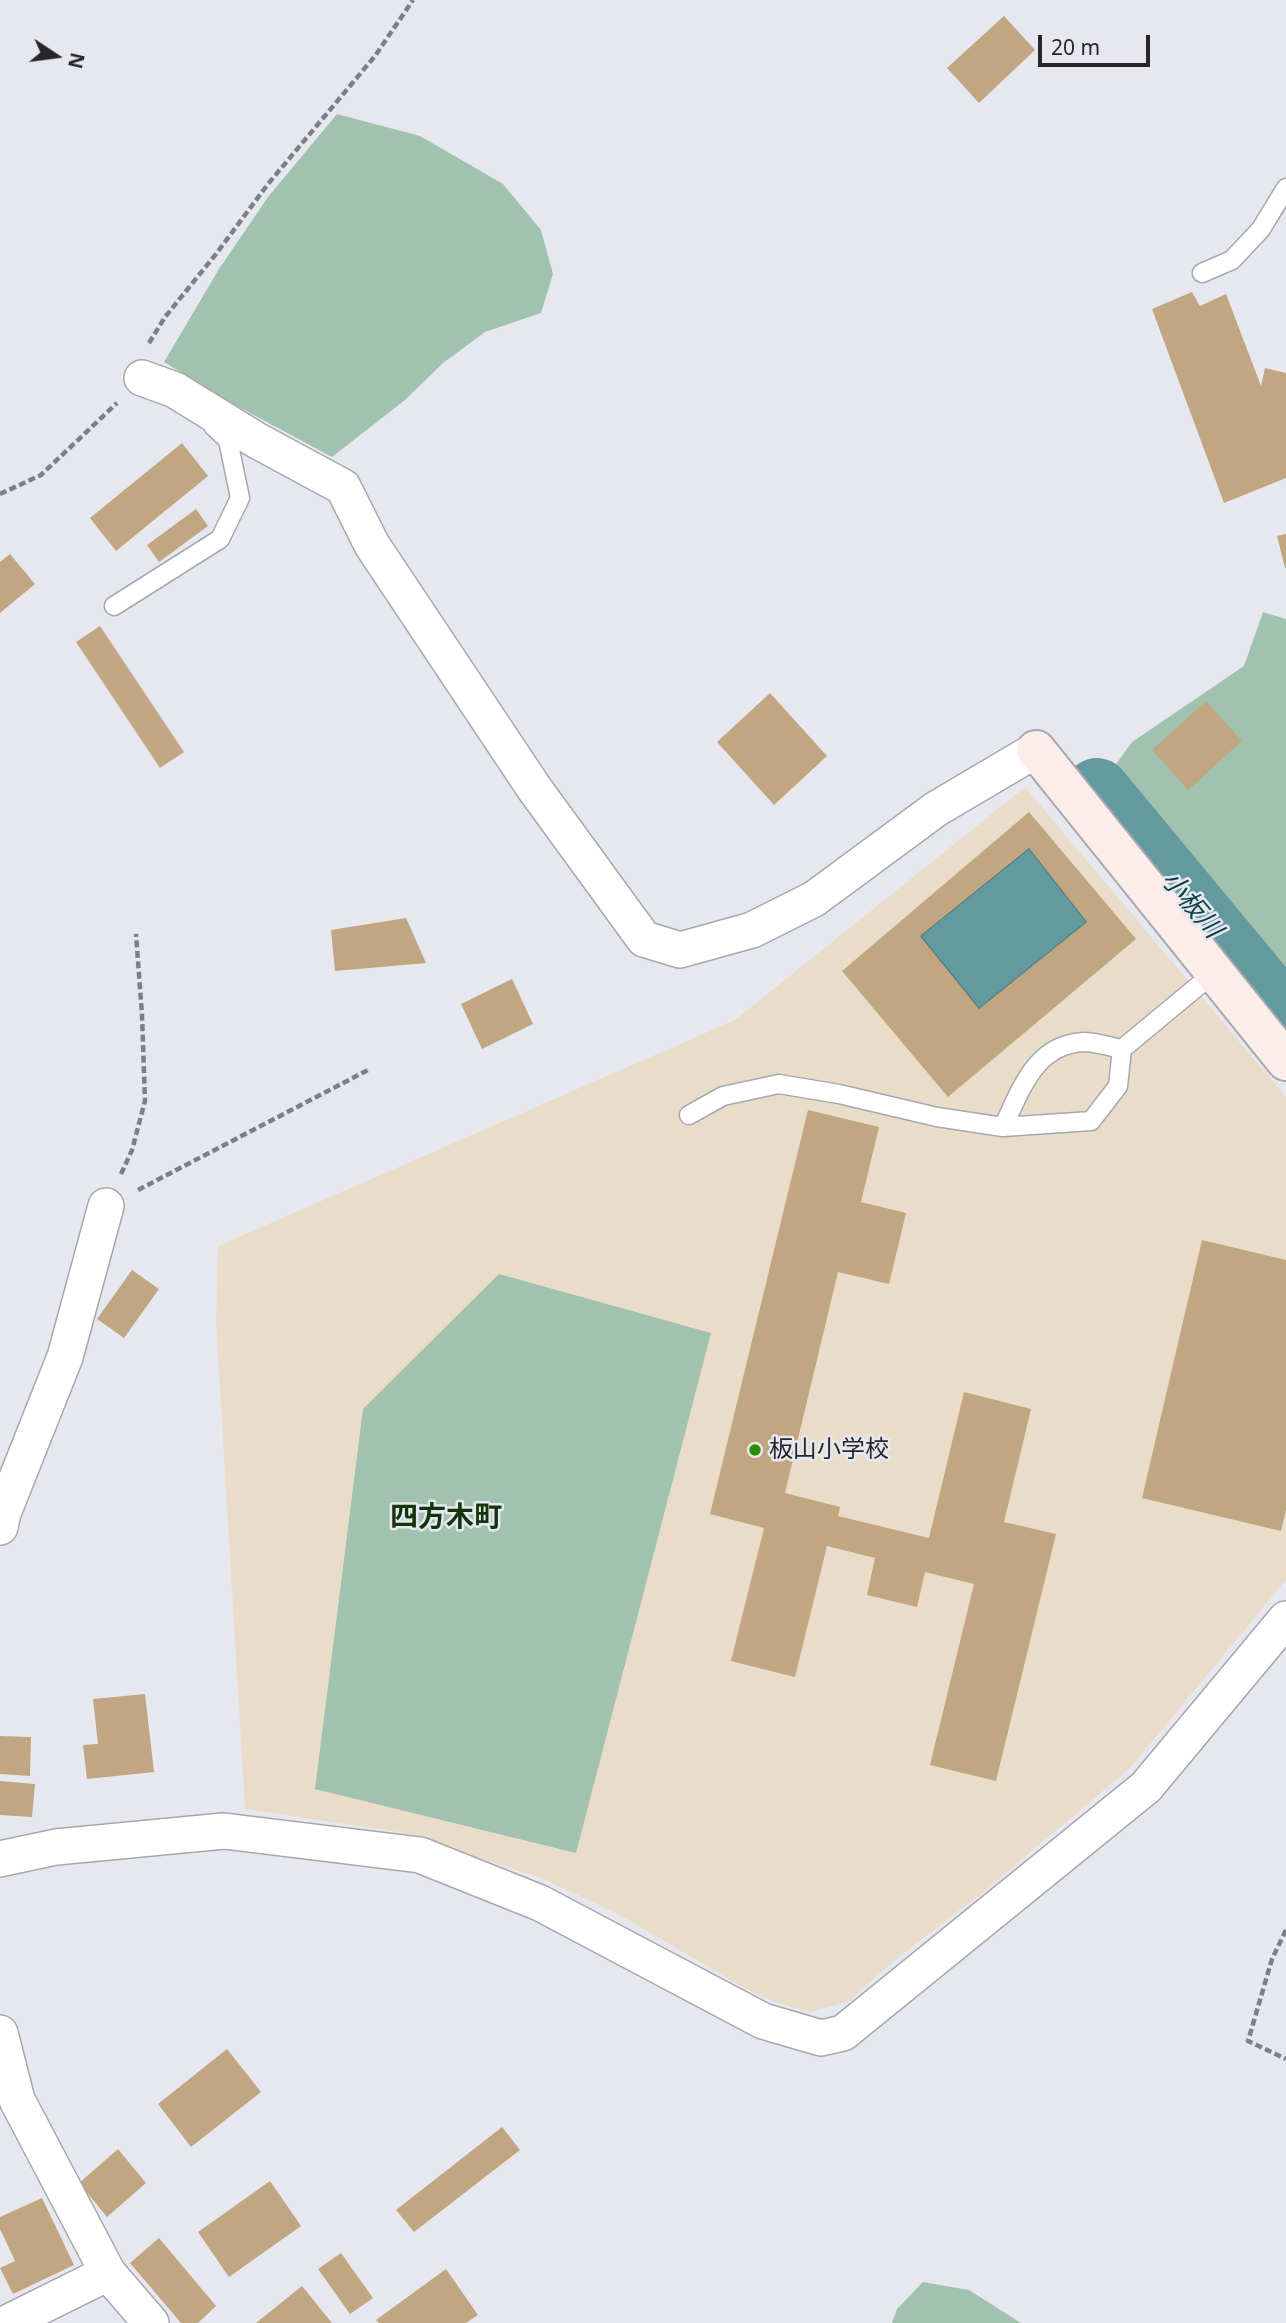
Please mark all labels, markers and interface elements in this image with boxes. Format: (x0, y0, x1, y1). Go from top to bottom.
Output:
north arrow (21, 21, 91, 91)
scale bar (1041, 21, 1153, 65)
text: 20 m (1051, 33, 1100, 61)
text: N (62, 50, 91, 71)
water label: 小板川 (1154, 865, 1228, 945)
place label: 板山小学校 (769, 1436, 889, 1464)
marker: 板山小学校 (747, 1442, 763, 1458)
district label: 四方木町 (390, 1501, 502, 1535)

